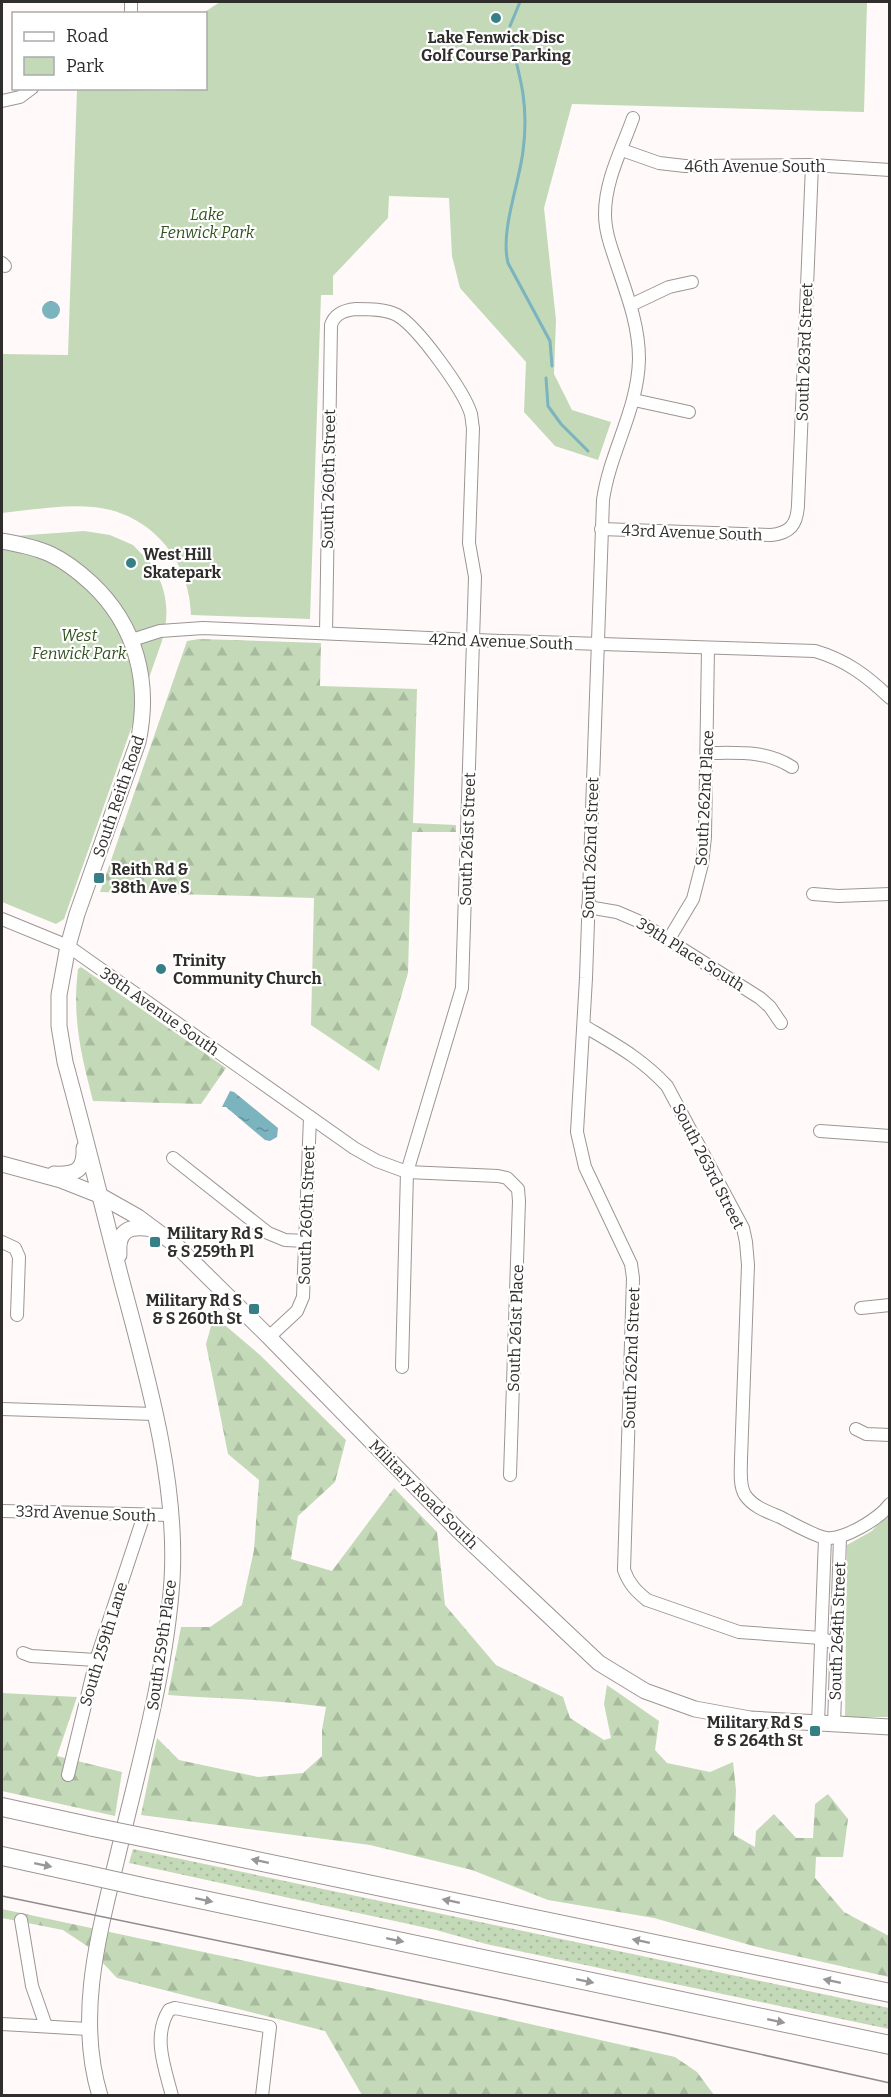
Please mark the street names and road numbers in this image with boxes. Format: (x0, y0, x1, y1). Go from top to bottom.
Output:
street label: 46th Avenue South (684, 157, 826, 176)
street label: South 263rd Street (793, 282, 816, 422)
street label: South 260th Street (318, 409, 339, 549)
street label: 43rd Avenue South (621, 521, 763, 544)
street label: 42nd Avenue South (428, 629, 574, 654)
street label: South 262nd Place (691, 730, 718, 866)
street label: South Reith Road (89, 732, 148, 859)
street label: South 261st Street (456, 772, 479, 906)
street label: South 262nd Street (579, 777, 602, 919)
street label: 39th Place South (633, 914, 748, 995)
street label: 38th Avenue South (97, 963, 223, 1060)
street label: South 263rd Street (669, 1100, 749, 1232)
street label: South 260th Street (295, 1145, 318, 1285)
street label: South 261st Place (504, 1264, 527, 1392)
street label: South 262nd Street (620, 1287, 643, 1429)
street label: Military Road South (365, 1436, 482, 1553)
street label: 33rd Avenue South (15, 1502, 157, 1525)
street label: South 264th Street (826, 1561, 849, 1701)
street label: South 259th Place (143, 1579, 180, 1712)
street label: South 259th Lane (76, 1580, 131, 1709)

